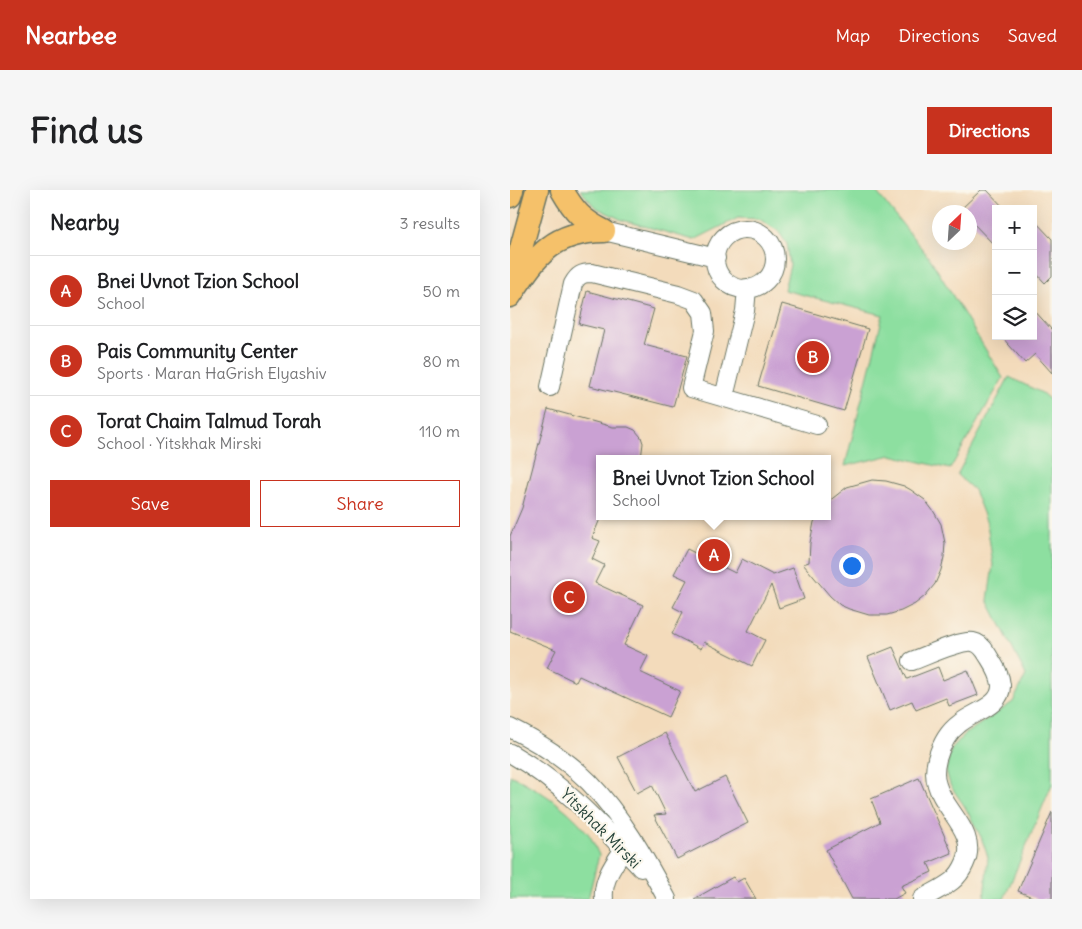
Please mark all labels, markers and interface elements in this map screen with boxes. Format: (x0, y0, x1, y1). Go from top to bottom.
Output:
text: Nearbee (25, 20, 117, 50)
text: Map (835, 24, 870, 47)
text: Directions (898, 24, 980, 47)
text: Saved (1008, 24, 1057, 47)
button: Directions (927, 107, 1052, 154)
text: Find us (30, 108, 143, 152)
north arrow (932, 205, 977, 250)
map controls (992, 205, 1037, 340)
button: + (992, 205, 1037, 250)
text: Nearby (50, 209, 120, 236)
text: 3 results (400, 213, 460, 233)
button: − (992, 250, 1037, 295)
text: Bnei Uvnot Tzion School (97, 269, 299, 293)
text: A (61, 281, 71, 301)
text: 50 m (422, 281, 460, 301)
text: School (97, 293, 145, 313)
button: layers (992, 295, 1037, 340)
pin: B (797, 338, 829, 376)
text: Pais Community Center (97, 339, 298, 363)
text: B (61, 351, 71, 371)
text: 80 m (422, 351, 460, 371)
text: Sports · Maran HaGrish Elyashiv (97, 363, 327, 383)
text: Torat Chaim Talmud Torah (97, 409, 321, 433)
text: C (61, 421, 71, 441)
text: 110 m (419, 421, 460, 441)
text: School · Yitskhak Mirski (97, 433, 262, 453)
popup (596, 455, 831, 520)
text: Bnei Uvnot Tzion School (613, 466, 814, 490)
button: Save (50, 480, 250, 527)
button: Share (260, 480, 460, 527)
text: School (613, 490, 660, 510)
pin: A (698, 536, 730, 574)
your location (839, 553, 865, 579)
pin: C (553, 578, 585, 616)
street label: Yitskhak Mirski (557, 784, 645, 872)

